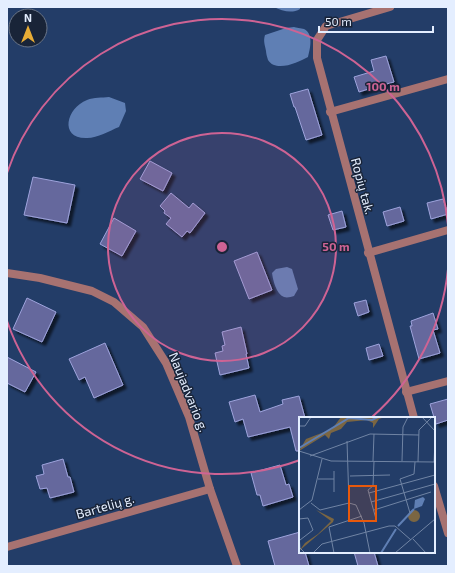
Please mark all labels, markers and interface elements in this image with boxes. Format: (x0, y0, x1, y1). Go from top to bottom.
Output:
north arrow (8, 8, 48, 48)
scale bar (319, 8, 433, 34)
text: N (24, 11, 32, 24)
text: 50 m (325, 14, 352, 28)
text: 100 m (366, 79, 400, 93)
street label: Ropių tak. (348, 156, 378, 216)
text: 50 m (322, 239, 350, 253)
centre of rings (215, 240, 229, 254)
street label: Naujadvario g. (166, 350, 212, 434)
inset map (299, 417, 435, 553)
street label: Bartelių g. (74, 490, 136, 522)

